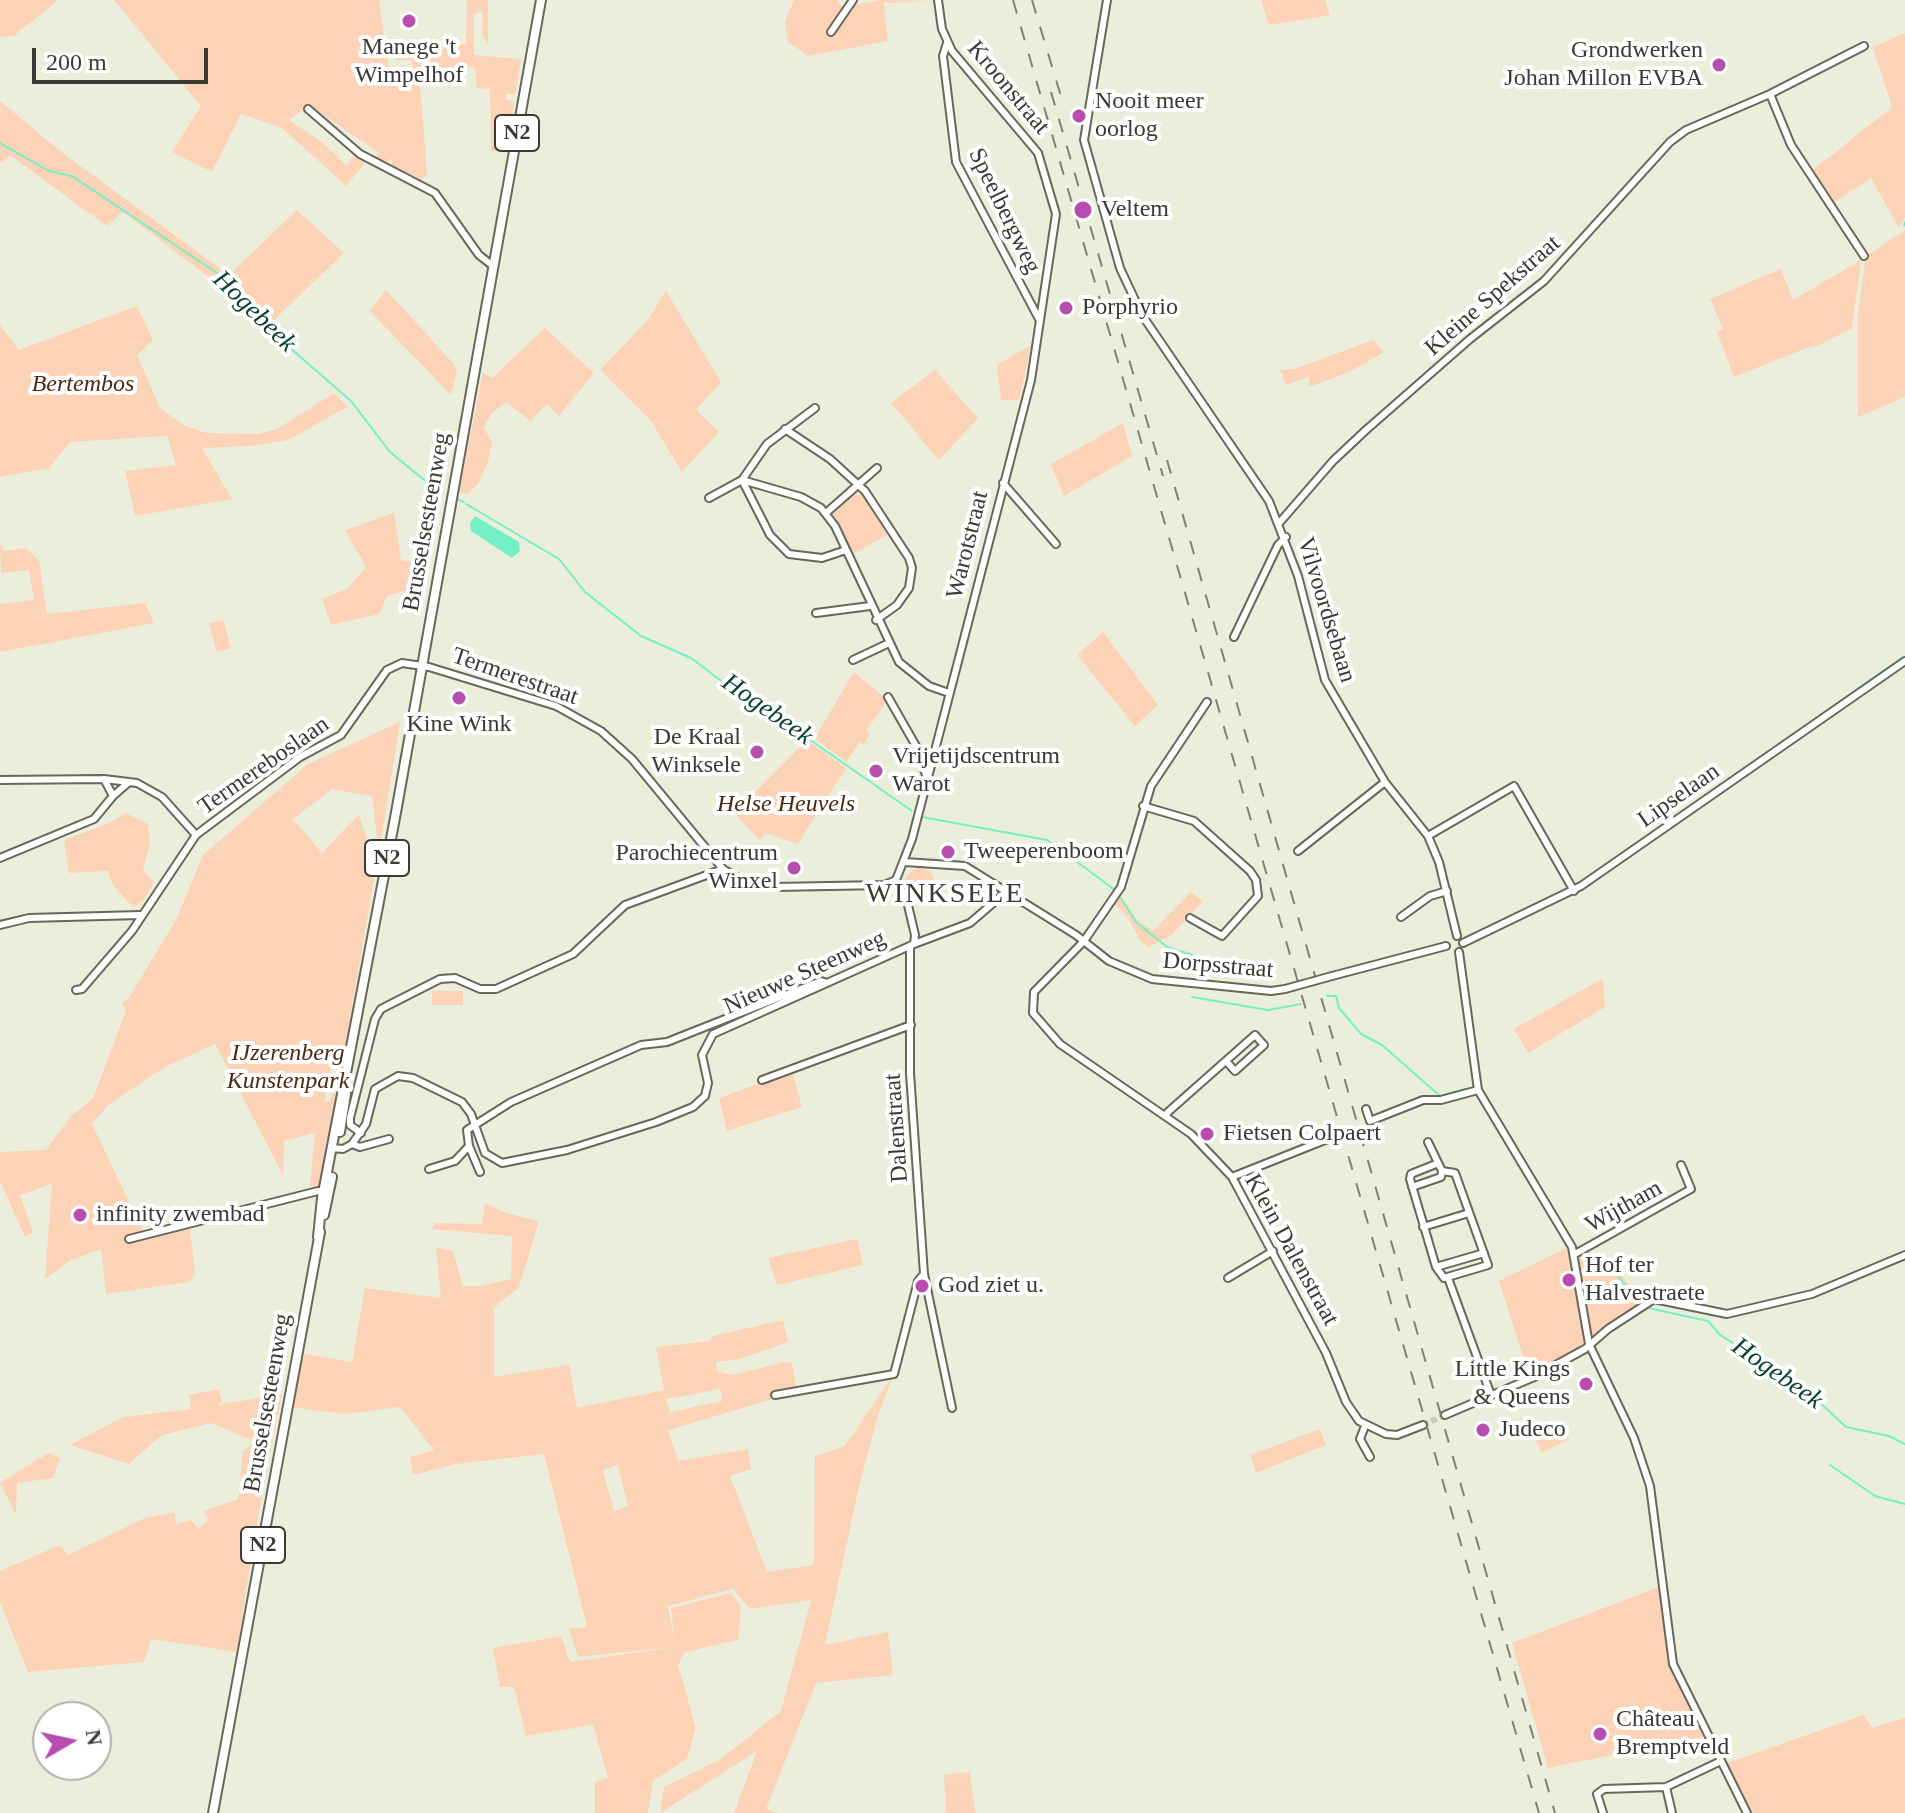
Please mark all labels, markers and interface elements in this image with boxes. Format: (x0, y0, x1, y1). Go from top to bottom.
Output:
marker: Manege 't Wimpelhof (400, 12, 418, 30)
scale bar (36, 32, 212, 82)
place label: Manege 't Wimpelhof (355, 34, 463, 90)
street label: Kroonstraat (961, 35, 1055, 141)
place label: Grondwerken Johan Millon EVBA (1504, 37, 1703, 93)
text: 200 m (46, 49, 107, 75)
marker: Grondwerken Johan Millon EVBA (1710, 56, 1728, 74)
place label: Nooit meer oorlog (1095, 88, 1204, 144)
marker: Nooit meer oorlog (1070, 107, 1088, 125)
road number: N2 (495, 115, 539, 151)
street label: Speelbergweg (961, 144, 1047, 278)
place label: Veltem (1101, 196, 1169, 224)
marker: Veltem (1072, 199, 1094, 221)
street label: Kleine Spekstraat (1419, 229, 1567, 363)
water label: Hogebeek (206, 265, 302, 359)
place label: Porphyrio (1082, 294, 1178, 322)
marker: Porphyrio (1057, 299, 1075, 317)
park label: Bertembos (32, 371, 134, 399)
street label: Brusselsesteenweg (397, 430, 457, 614)
street label: Warotstraat (941, 488, 995, 602)
street label: Vilvoordsebaan (1290, 534, 1362, 686)
street label: Termerestraat (448, 642, 582, 712)
water label: Hogebeek (715, 667, 819, 753)
marker: Kine Wink (450, 689, 468, 707)
street label: Termereboslaan (193, 710, 335, 822)
place label: Kine Wink (406, 711, 512, 739)
place label: De Kraal Winksele (651, 724, 741, 780)
marker: De Kraal Winksele (748, 743, 766, 761)
place label: Vrijetijdscentrum Warot (892, 743, 1060, 799)
street label: Lipselaan (1633, 757, 1725, 835)
marker: Vrijetijdscentrum Warot (867, 762, 885, 780)
park label: Helse Heuvels (717, 791, 855, 819)
place label: Tweeperenboom (964, 838, 1124, 866)
road number: N2 (365, 840, 409, 876)
place label: Parochiecentrum Winxel (615, 840, 778, 896)
marker: Tweeperenboom (939, 843, 957, 861)
marker: Parochiecentrum Winxel (785, 859, 803, 877)
district label: WINKSELE (865, 878, 1025, 912)
street label: Nieuwe Steenweg (720, 924, 890, 1022)
street label: Dorpsstraat (1162, 947, 1274, 985)
park label: IJzerenberg Kunstenpark (227, 1040, 349, 1096)
street label: Dalenstraat (879, 1072, 915, 1184)
place label: Fietsen Colpaert (1223, 1120, 1381, 1148)
marker: Fietsen Colpaert (1198, 1125, 1216, 1143)
street label: Klein Dalenstraat (1238, 1169, 1344, 1331)
street label: Wijtham (1581, 1174, 1667, 1240)
place label: infinity zwembad (96, 1201, 265, 1229)
marker: infinity zwembad (71, 1206, 89, 1224)
place label: Hof ter Halvestraete (1585, 1252, 1705, 1308)
marker: Hof ter Halvestraete (1560, 1271, 1578, 1289)
place label: God ziet u. (938, 1272, 1044, 1300)
marker: God ziet u. (913, 1277, 931, 1295)
street label: Brusselsesteenweg (238, 1311, 298, 1495)
water label: Hogebeek (1725, 1331, 1829, 1417)
place label: Little Kings & Queens (1455, 1356, 1570, 1412)
marker: Little Kings & Queens (1577, 1375, 1595, 1393)
place label: Judeco (1499, 1416, 1566, 1444)
marker: Judeco (1474, 1421, 1492, 1439)
road number: N2 (241, 1527, 285, 1563)
north arrow (32, 1701, 112, 1781)
place label: Château Bremptveld (1616, 1706, 1729, 1762)
marker: Château Bremptveld (1591, 1725, 1609, 1743)
text: N (81, 1728, 108, 1747)

